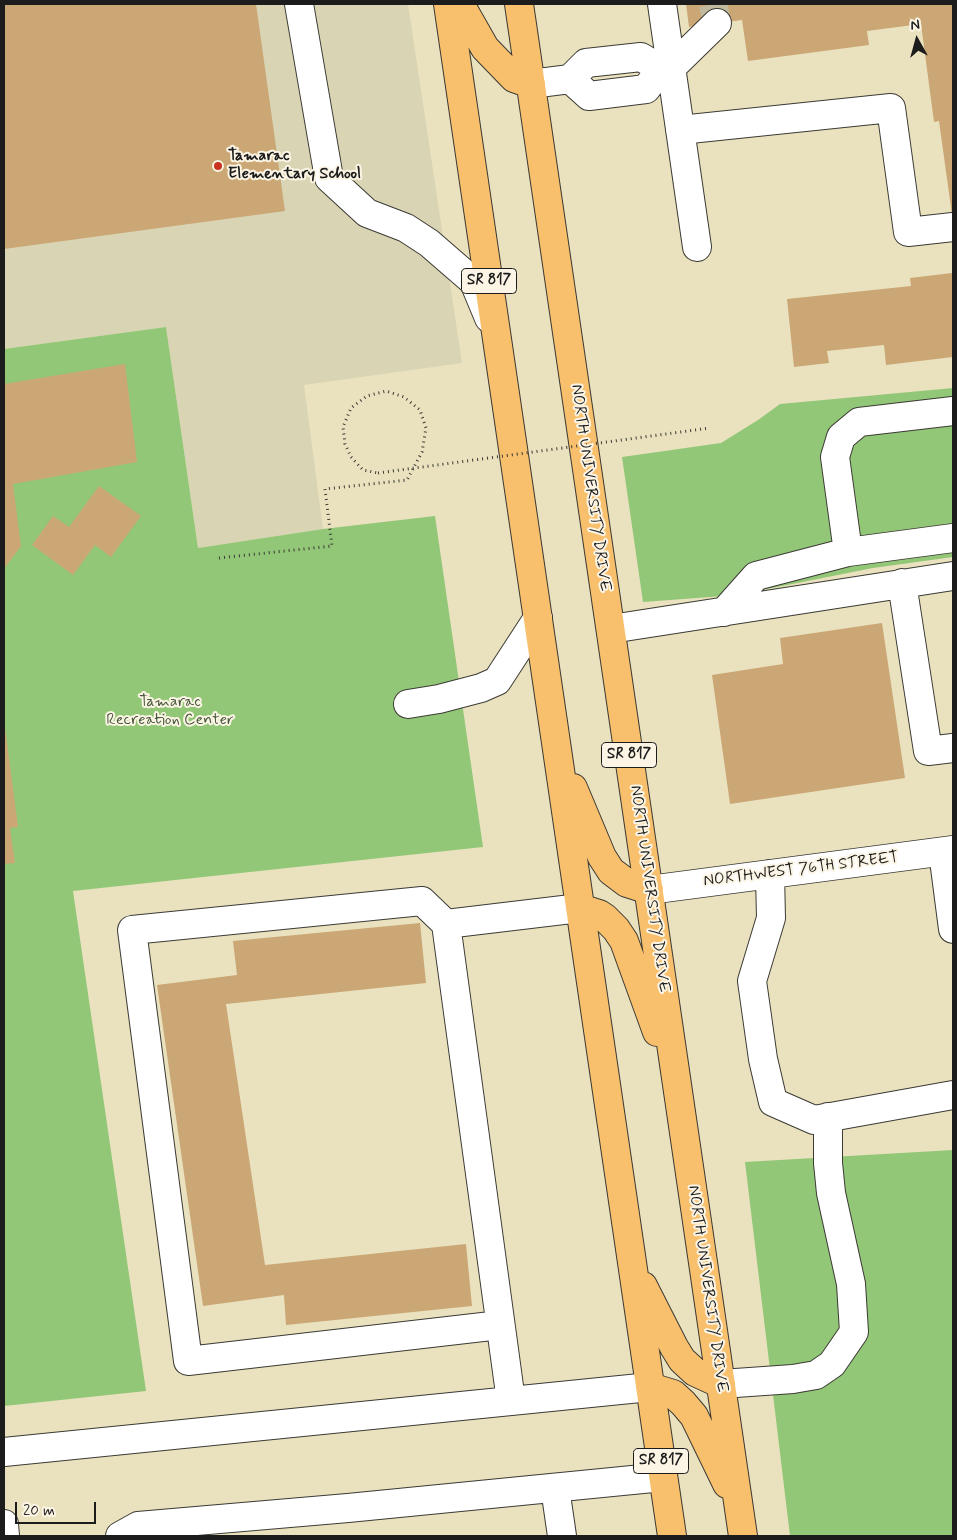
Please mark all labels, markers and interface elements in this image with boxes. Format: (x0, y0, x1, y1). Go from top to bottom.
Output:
north arrow (892, 15, 942, 65)
text: N (909, 16, 921, 35)
place label: Tamarac Elementary School (228, 147, 361, 185)
marker: Tamarac Elementary School (212, 160, 224, 172)
road number: SR 817 (462, 268, 516, 294)
street label: NORTH UNIVERSITY DRIVE (566, 383, 614, 593)
park label: Tamarac Recreation Center (106, 693, 234, 731)
road number: SR 817 (602, 742, 656, 768)
street label: NORTH UNIVERSITY DRIVE (625, 784, 673, 994)
street label: NORTHWEST 76TH STREET (702, 849, 900, 891)
street label: NORTH UNIVERSITY DRIVE (683, 1184, 731, 1394)
road number: SR 817 (634, 1448, 688, 1474)
scale bar (18, 1492, 99, 1524)
text: 20 m (23, 1501, 55, 1521)

